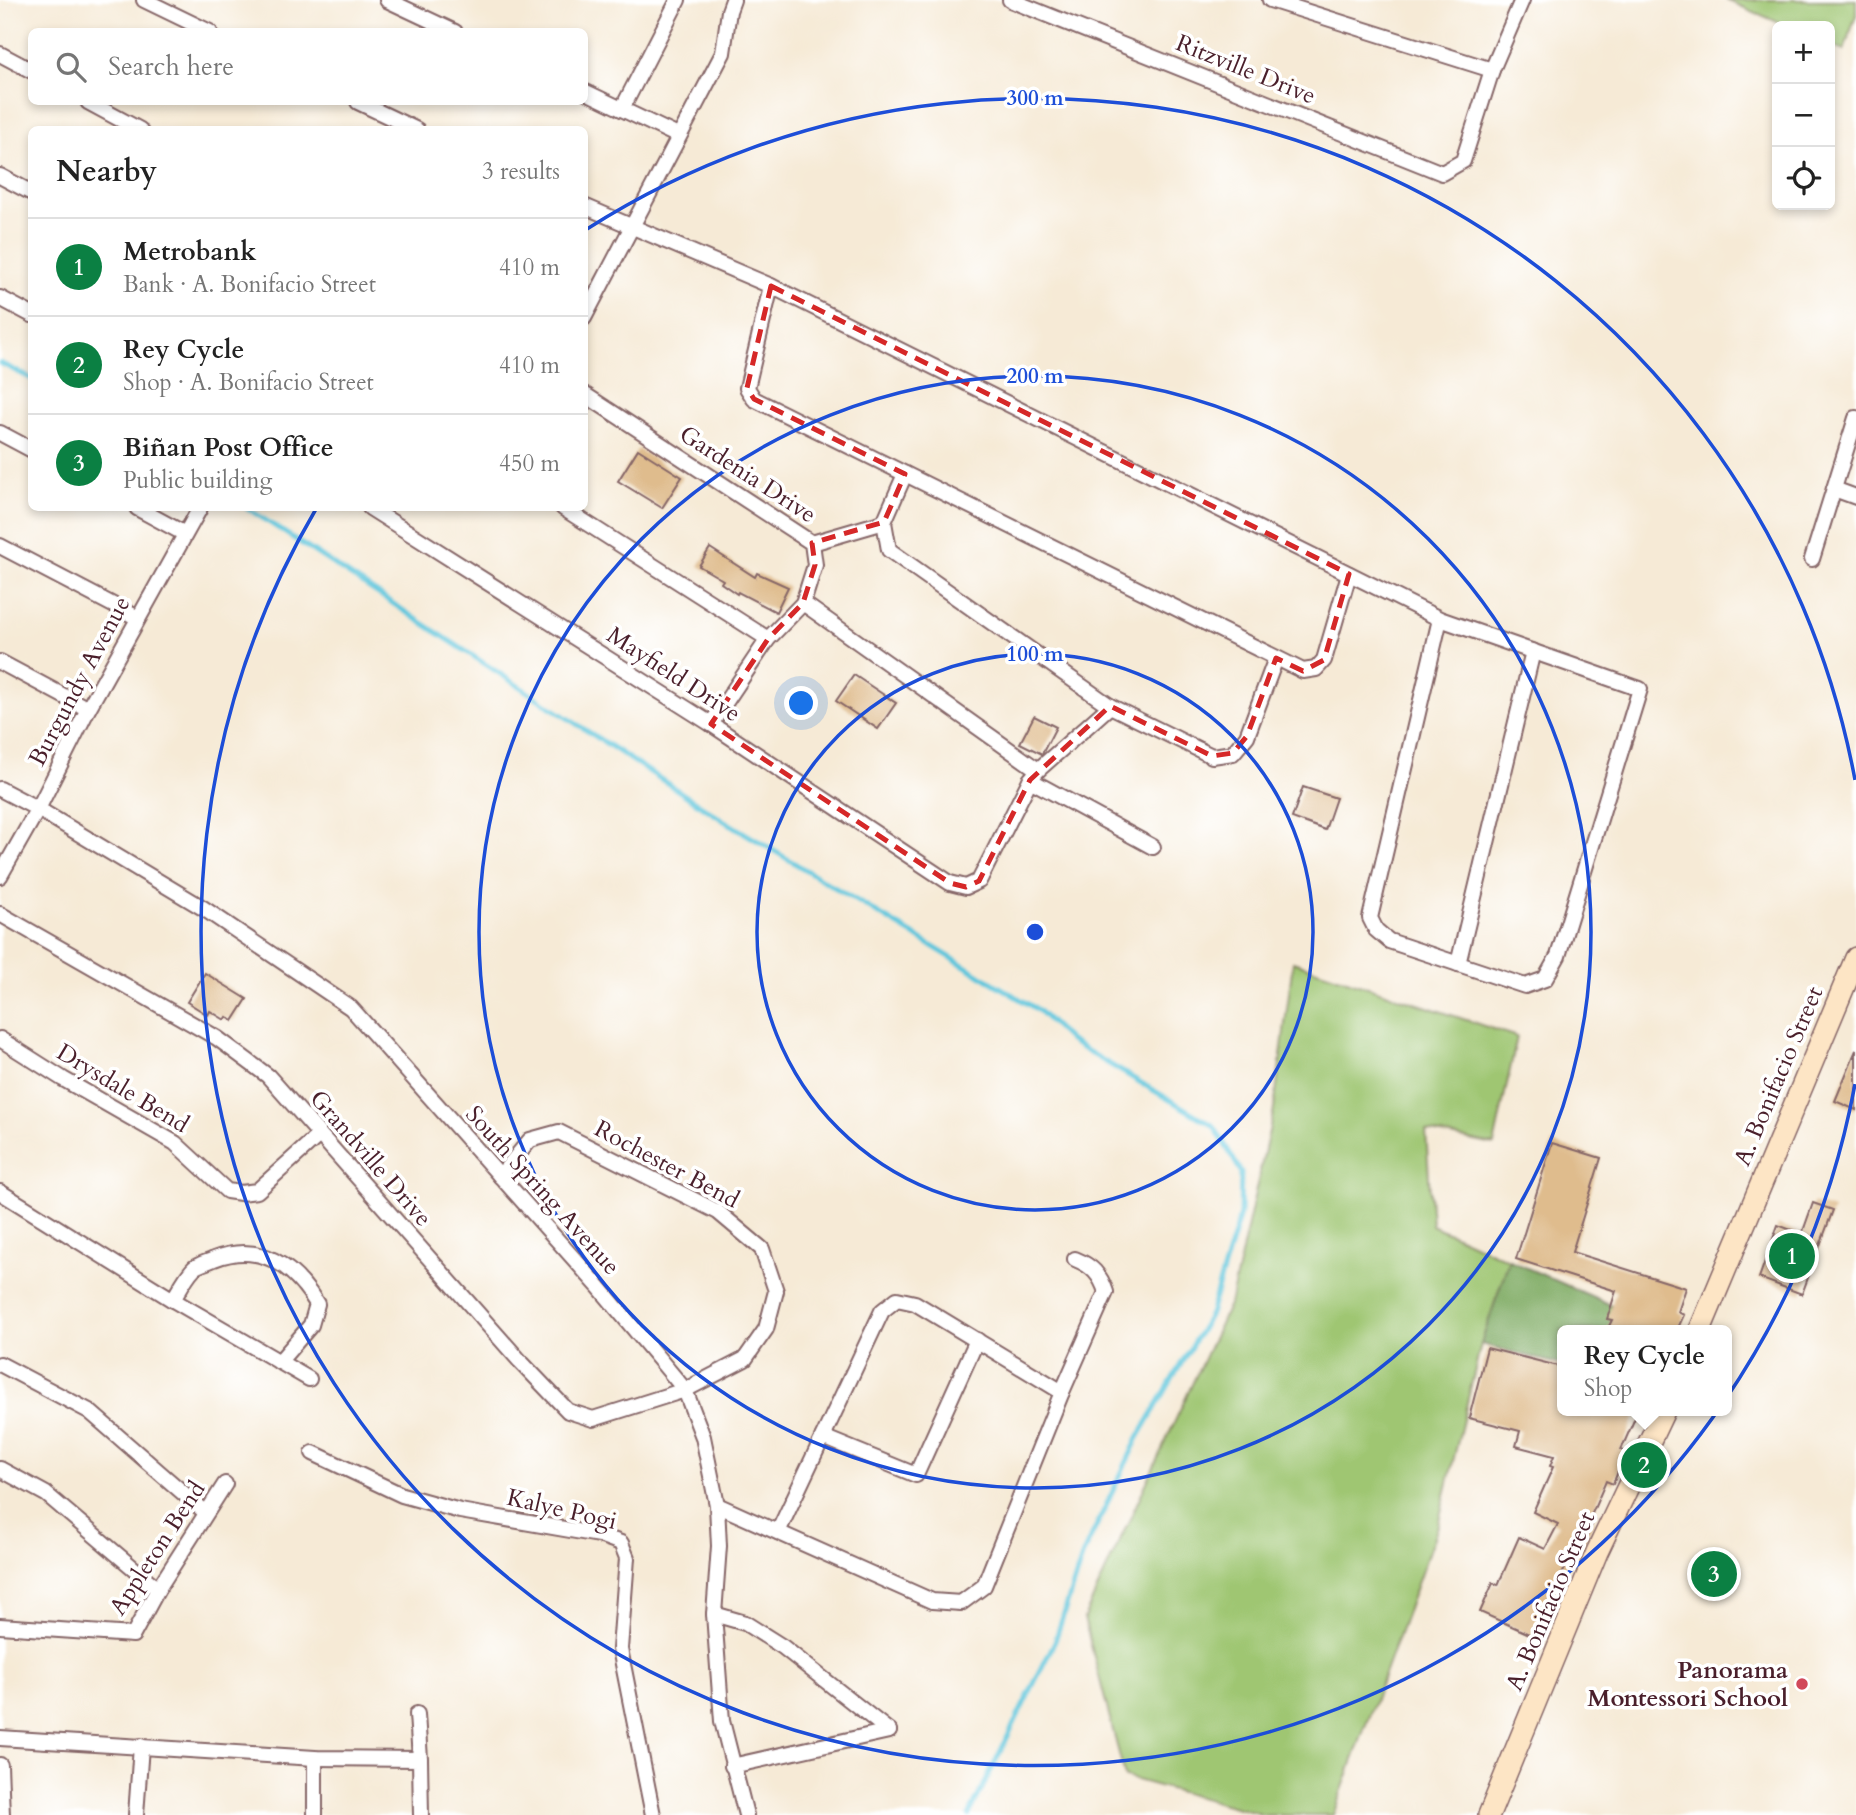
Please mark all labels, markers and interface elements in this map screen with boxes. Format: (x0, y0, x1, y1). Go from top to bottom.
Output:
map controls (1772, 21, 1835, 210)
button: + (1772, 21, 1835, 84)
street label: Ritzville Drive (1171, 26, 1321, 113)
search box (28, 28, 588, 105)
icon: search (52, 48, 90, 86)
text: Search here (108, 49, 234, 84)
text: 300 m (1006, 84, 1064, 113)
button: − (1772, 84, 1835, 147)
button: locate (1772, 147, 1835, 210)
text: Nearby (56, 151, 157, 192)
text: 3 results (482, 156, 560, 187)
text: Metrobank (123, 234, 256, 269)
text: 1 (73, 252, 85, 283)
text: 410 m (499, 252, 560, 283)
text: Bank · A. Bonifacio Street (123, 269, 376, 300)
text: Rey Cycle (123, 332, 244, 367)
text: 2 (73, 350, 85, 381)
text: 410 m (499, 350, 560, 381)
text: 200 m (1006, 362, 1064, 391)
text: Shop · A. Bonifacio Street (123, 367, 374, 398)
street label: Gardenia Drive (673, 418, 823, 531)
text: Biñan Post Office (123, 430, 334, 465)
text: 3 (73, 448, 85, 479)
text: 450 m (499, 448, 560, 479)
text: Public building (123, 465, 273, 496)
street label: Burgundy Avenue (21, 590, 138, 772)
street label: Mayfield Drive (600, 619, 747, 730)
text: 100 m (1006, 640, 1064, 669)
your location (784, 686, 818, 720)
centre of rings (1023, 920, 1047, 944)
street label: A. Bonifacio Street (1726, 981, 1831, 1171)
street label: Drysdale Bend (50, 1036, 195, 1141)
street label: Grandville Drive (302, 1083, 439, 1234)
street label: South Spring Avenue (458, 1099, 628, 1282)
street label: Rochester Bend (588, 1112, 745, 1217)
pin: 1 (1769, 1230, 1815, 1282)
popup (1557, 1325, 1732, 1416)
text: Rey Cycle (1584, 1338, 1705, 1373)
text: Shop (1584, 1373, 1633, 1404)
pin: 2 (1621, 1439, 1667, 1491)
street label: Appleton Bend (102, 1475, 213, 1622)
street label: Kalye Pogi (504, 1481, 620, 1538)
street label: A. Bonifacio Street (1498, 1506, 1603, 1696)
pin: 3 (1691, 1548, 1737, 1600)
place label: Panorama Montessori School (1587, 1654, 1788, 1715)
marker: Panorama Montessori School (1794, 1676, 1810, 1692)

